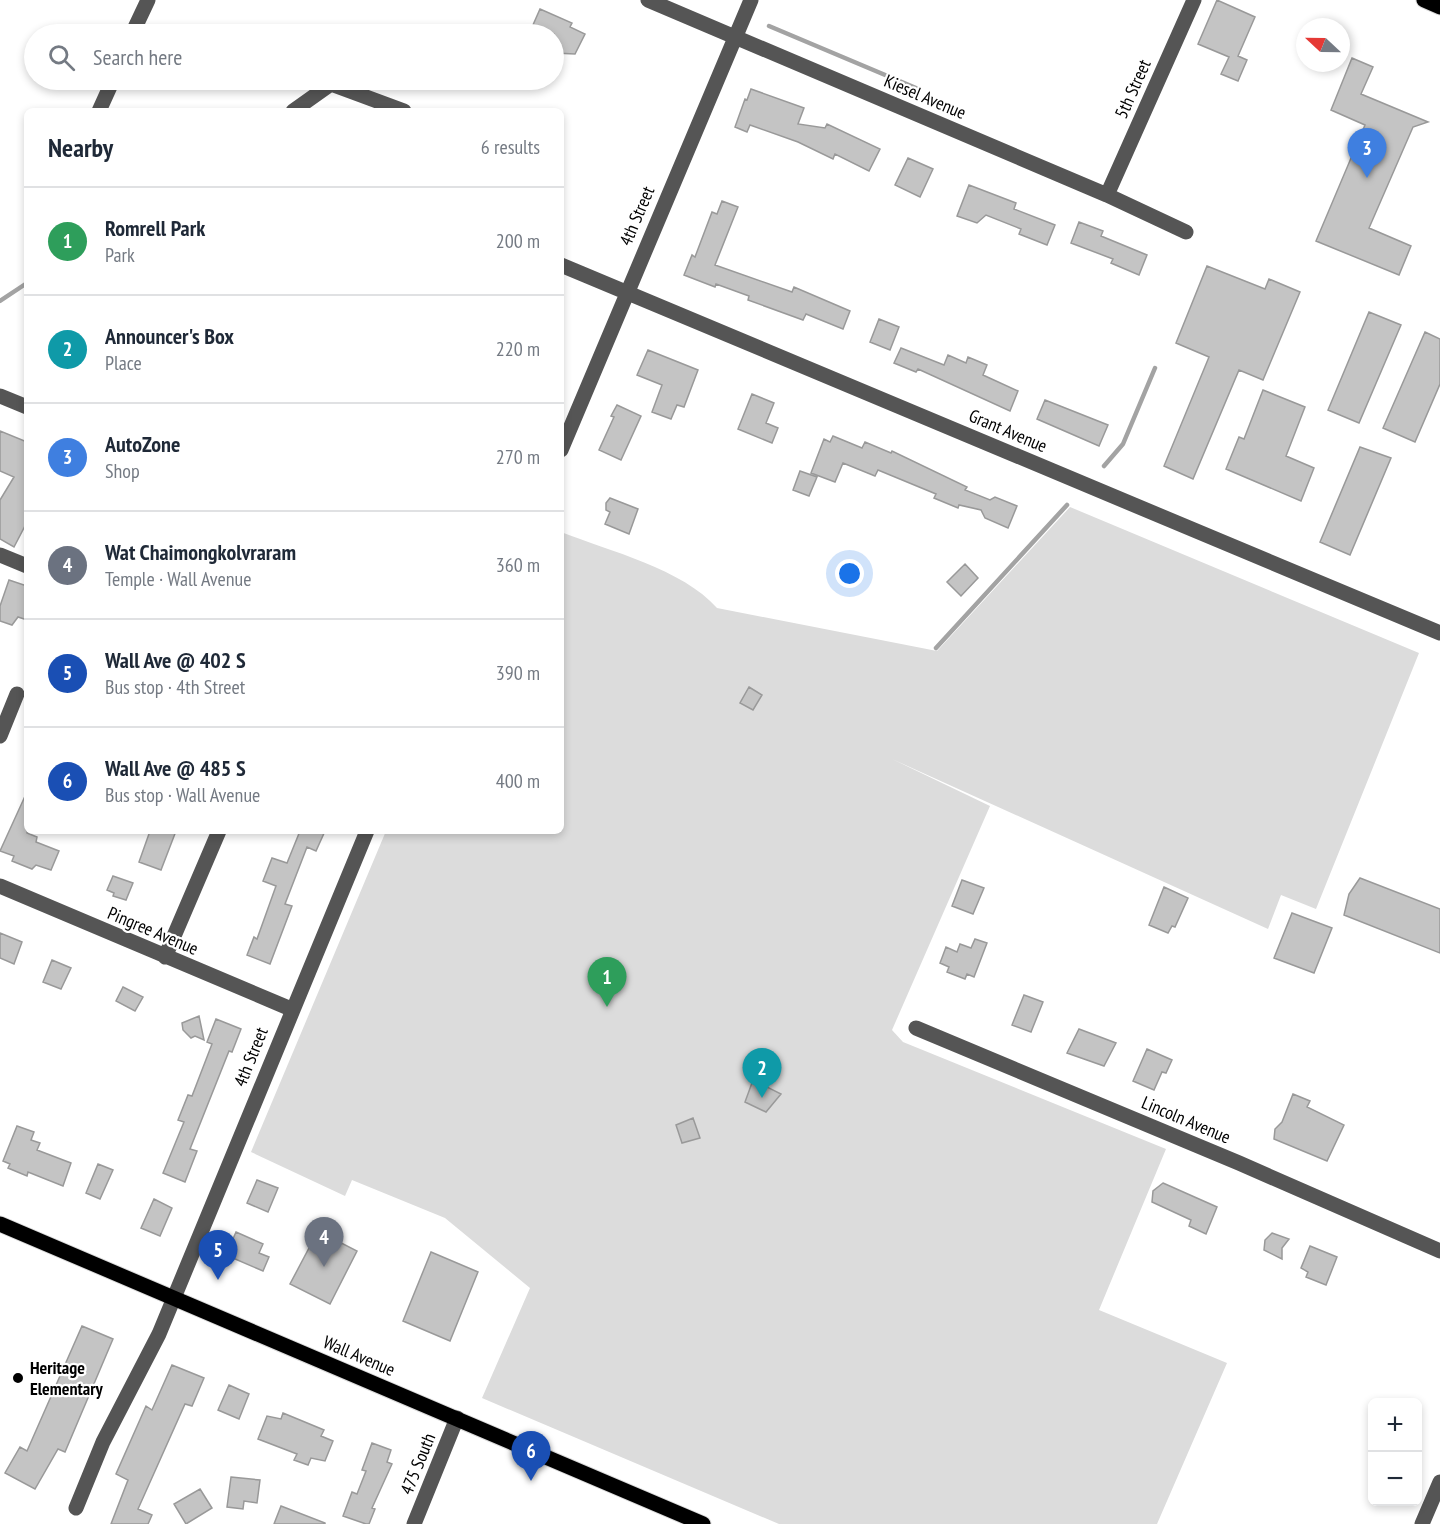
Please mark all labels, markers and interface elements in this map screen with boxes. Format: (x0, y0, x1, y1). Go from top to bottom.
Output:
north arrow (1296, 18, 1350, 72)
search box (24, 24, 564, 90)
icon: search (45, 41, 78, 74)
text: Search here (93, 43, 182, 71)
street label: 5th Street (1109, 56, 1156, 122)
street label: Kiesel Avenue (881, 69, 970, 124)
pin: 3 (1348, 128, 1386, 178)
text: Nearby (48, 131, 113, 164)
text: 6 results (481, 134, 540, 160)
street label: 4th Street (614, 183, 659, 249)
text: Romrell Park (105, 214, 205, 242)
text: 1 (63, 228, 72, 254)
text: 200 m (496, 228, 540, 254)
text: Park (105, 242, 135, 268)
text: Announcer's Box (105, 322, 234, 350)
text: 2 (63, 336, 72, 362)
text: 220 m (496, 336, 540, 362)
text: Place (105, 350, 142, 376)
street label: Grant Avenue (966, 404, 1051, 457)
text: AutoZone (105, 430, 180, 458)
text: 3 (63, 444, 72, 470)
text: 270 m (496, 444, 540, 470)
text: Shop (105, 458, 140, 484)
text: Wat Chaimongkolvraram (105, 538, 296, 566)
text: 4 (63, 552, 72, 578)
text: 360 m (496, 552, 540, 578)
your location (835, 559, 864, 588)
text: Temple · Wall Avenue (105, 566, 252, 592)
text: Wall Ave @ 402 S (105, 646, 246, 674)
text: 5 (63, 660, 72, 686)
text: 390 m (496, 660, 540, 686)
text: Bus stop · 4th Street (105, 674, 245, 700)
text: Wall Ave @ 485 S (105, 754, 246, 782)
text: 6 (63, 768, 72, 794)
text: 400 m (496, 768, 540, 794)
text: Bus stop · Wall Avenue (105, 782, 260, 808)
street label: Pingree Avenue (104, 901, 202, 960)
pin: 1 (588, 958, 626, 1007)
street label: 4th Street (228, 1024, 273, 1090)
pin: 2 (742, 1048, 782, 1098)
street label: Lincoln Avenue (1138, 1091, 1234, 1149)
pin: 4 (304, 1218, 344, 1267)
pin: 5 (198, 1230, 238, 1280)
street label: Wall Avenue (320, 1330, 399, 1381)
place label: Heritage Elementary (30, 1356, 103, 1400)
marker: Heritage Elementary (11, 1371, 25, 1385)
map controls (1368, 1398, 1422, 1506)
button: + (1368, 1398, 1422, 1452)
street label: 475 South (395, 1430, 440, 1498)
pin: 6 (512, 1432, 550, 1481)
button: − (1368, 1452, 1422, 1506)

